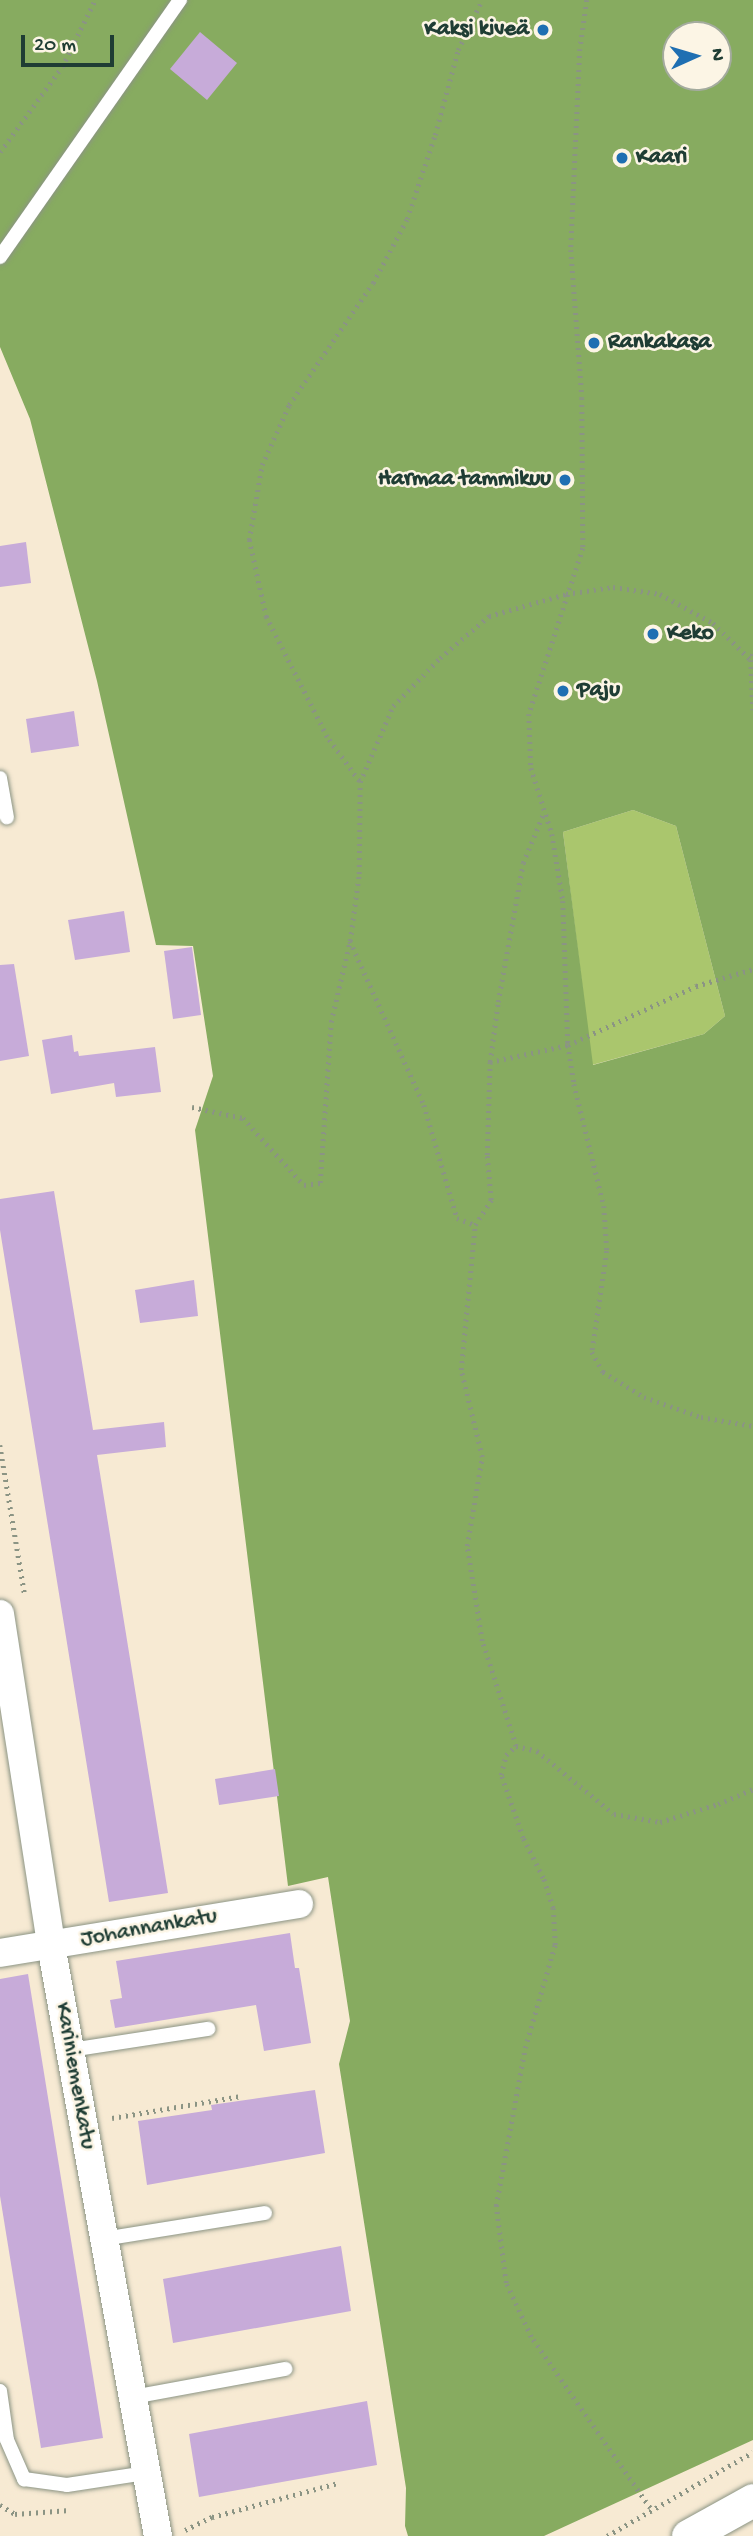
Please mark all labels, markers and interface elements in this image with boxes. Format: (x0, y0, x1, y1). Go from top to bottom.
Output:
place label: Kaksi kiveä (424, 16, 529, 44)
scale bar (24, 21, 117, 65)
north arrow (662, 21, 732, 91)
marker: Kaksi kiveä (535, 22, 551, 38)
text: 20 m (34, 34, 76, 59)
text: N (705, 48, 728, 62)
place label: Kaari (636, 144, 687, 172)
marker: Kaari (614, 150, 630, 166)
place label: Rankakasa (608, 329, 711, 357)
marker: Rankakasa (586, 335, 602, 351)
place label: Harmaa tammikuu (378, 466, 551, 494)
marker: Harmaa tammikuu (557, 472, 573, 488)
place label: Keko (667, 620, 714, 648)
marker: Keko (645, 626, 661, 642)
place label: Paju (577, 677, 620, 705)
marker: Paju (555, 683, 571, 699)
street label: Johannankatu (79, 1903, 219, 1955)
street label: Kariniemenkatu (48, 2000, 100, 2152)

